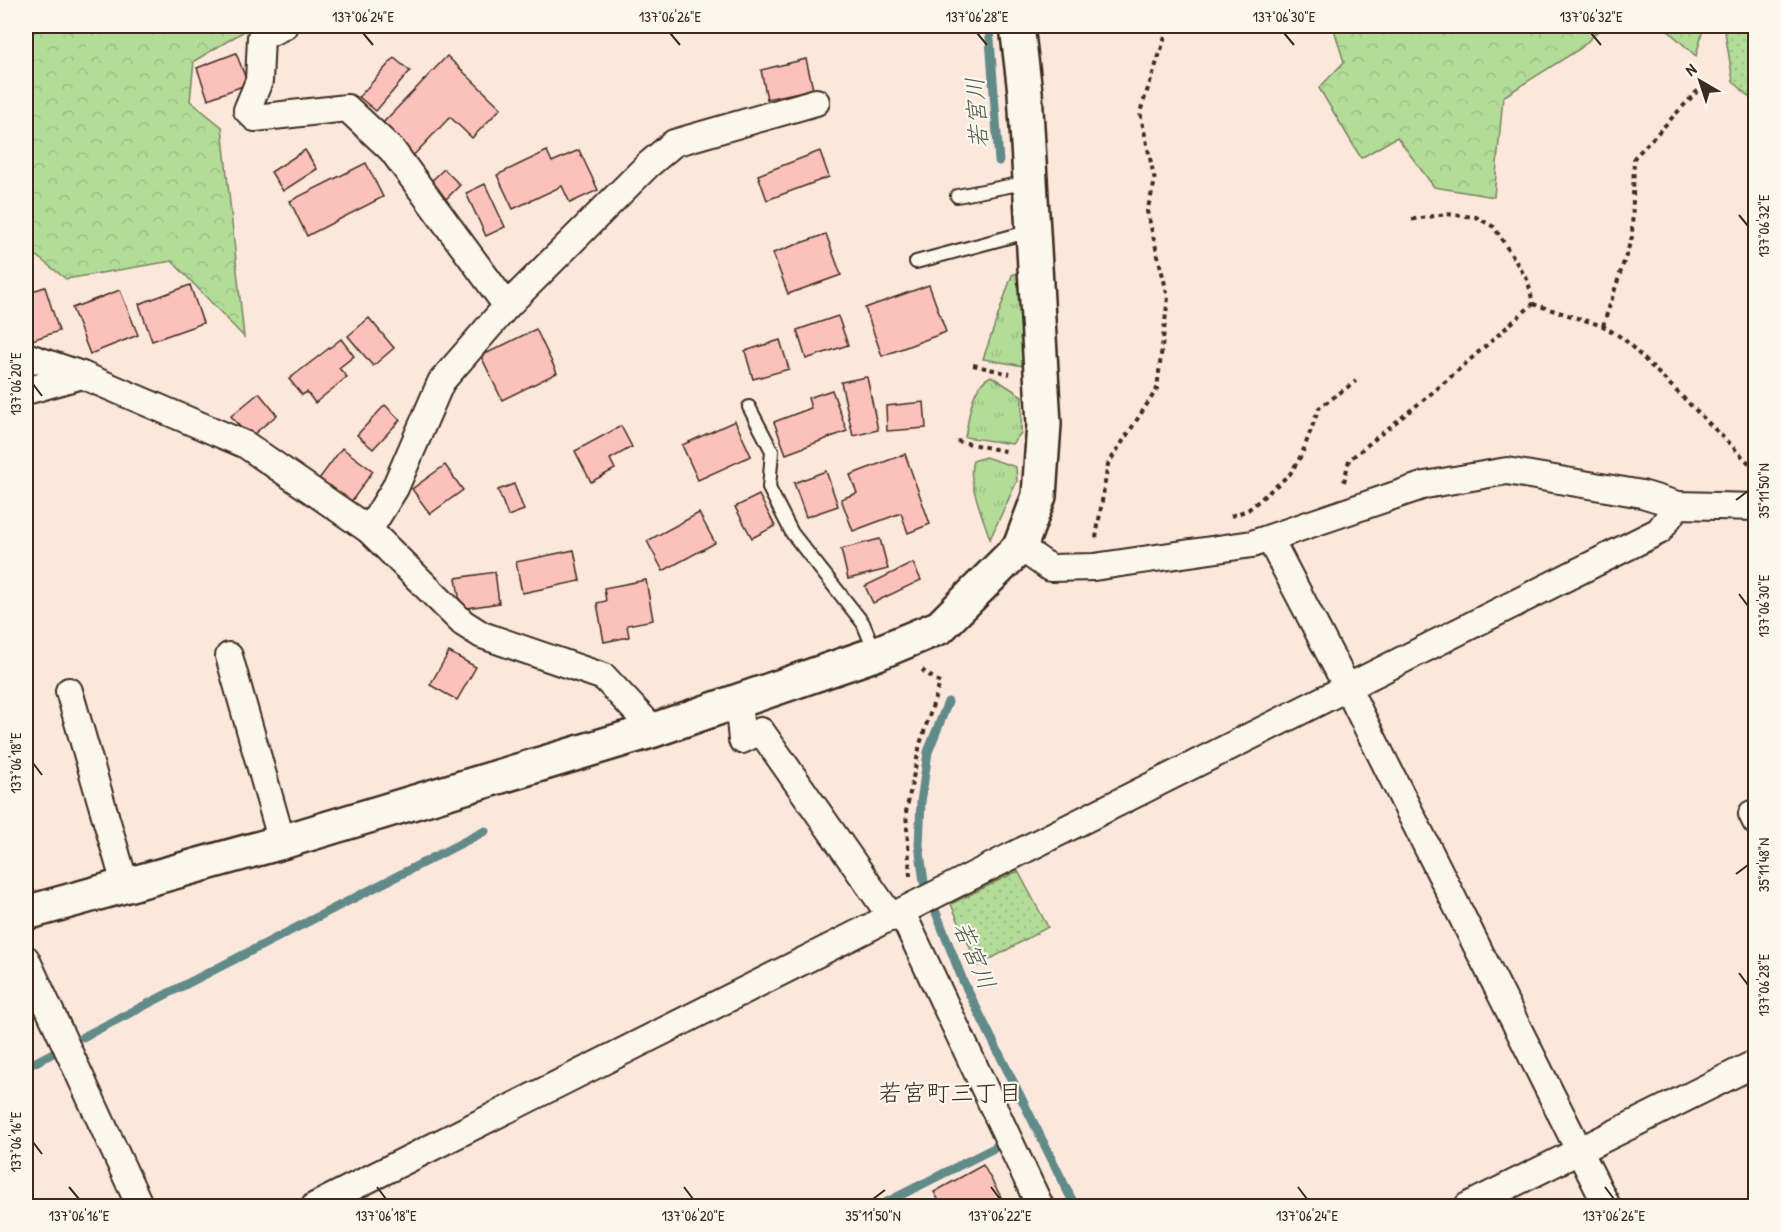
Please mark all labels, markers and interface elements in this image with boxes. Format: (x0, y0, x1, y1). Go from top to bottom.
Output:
text: 137°06'24"E (332, 6, 394, 27)
text: 137°06'26"E (639, 6, 702, 27)
text: 137°06'28"E (946, 6, 1009, 27)
text: 137°06'30"E (1253, 6, 1316, 27)
text: 137°06'32"E (1559, 6, 1623, 27)
north arrow (1670, 51, 1730, 111)
text: N (1680, 58, 1701, 81)
water label: 若宮川 (958, 76, 994, 150)
text: 137°06'32"E (1753, 194, 1774, 258)
text: 137°06'20"E (5, 352, 26, 416)
text: 35°11'50"N (1753, 463, 1774, 519)
text: 137°06'30"E (1753, 574, 1774, 637)
text: 137°06'18"E (5, 732, 26, 794)
text: 35°11'48"N (1753, 838, 1774, 892)
water label: 若宮川 (946, 916, 1004, 994)
text: 137°06'28"E (1753, 953, 1774, 1016)
district label: 若宮町三丁目 (878, 1076, 1022, 1108)
text: 137°06'16"E (5, 1111, 26, 1172)
text: 137°06'16"E (49, 1205, 110, 1226)
text: 137°06'18"E (355, 1205, 417, 1226)
text: 137°06'20"E (661, 1205, 725, 1226)
text: 35°11'50"N (845, 1205, 901, 1226)
text: 137°06'22"E (968, 1205, 1032, 1226)
text: 137°06'24"E (1276, 1205, 1338, 1226)
text: 137°06'26"E (1583, 1205, 1646, 1226)

